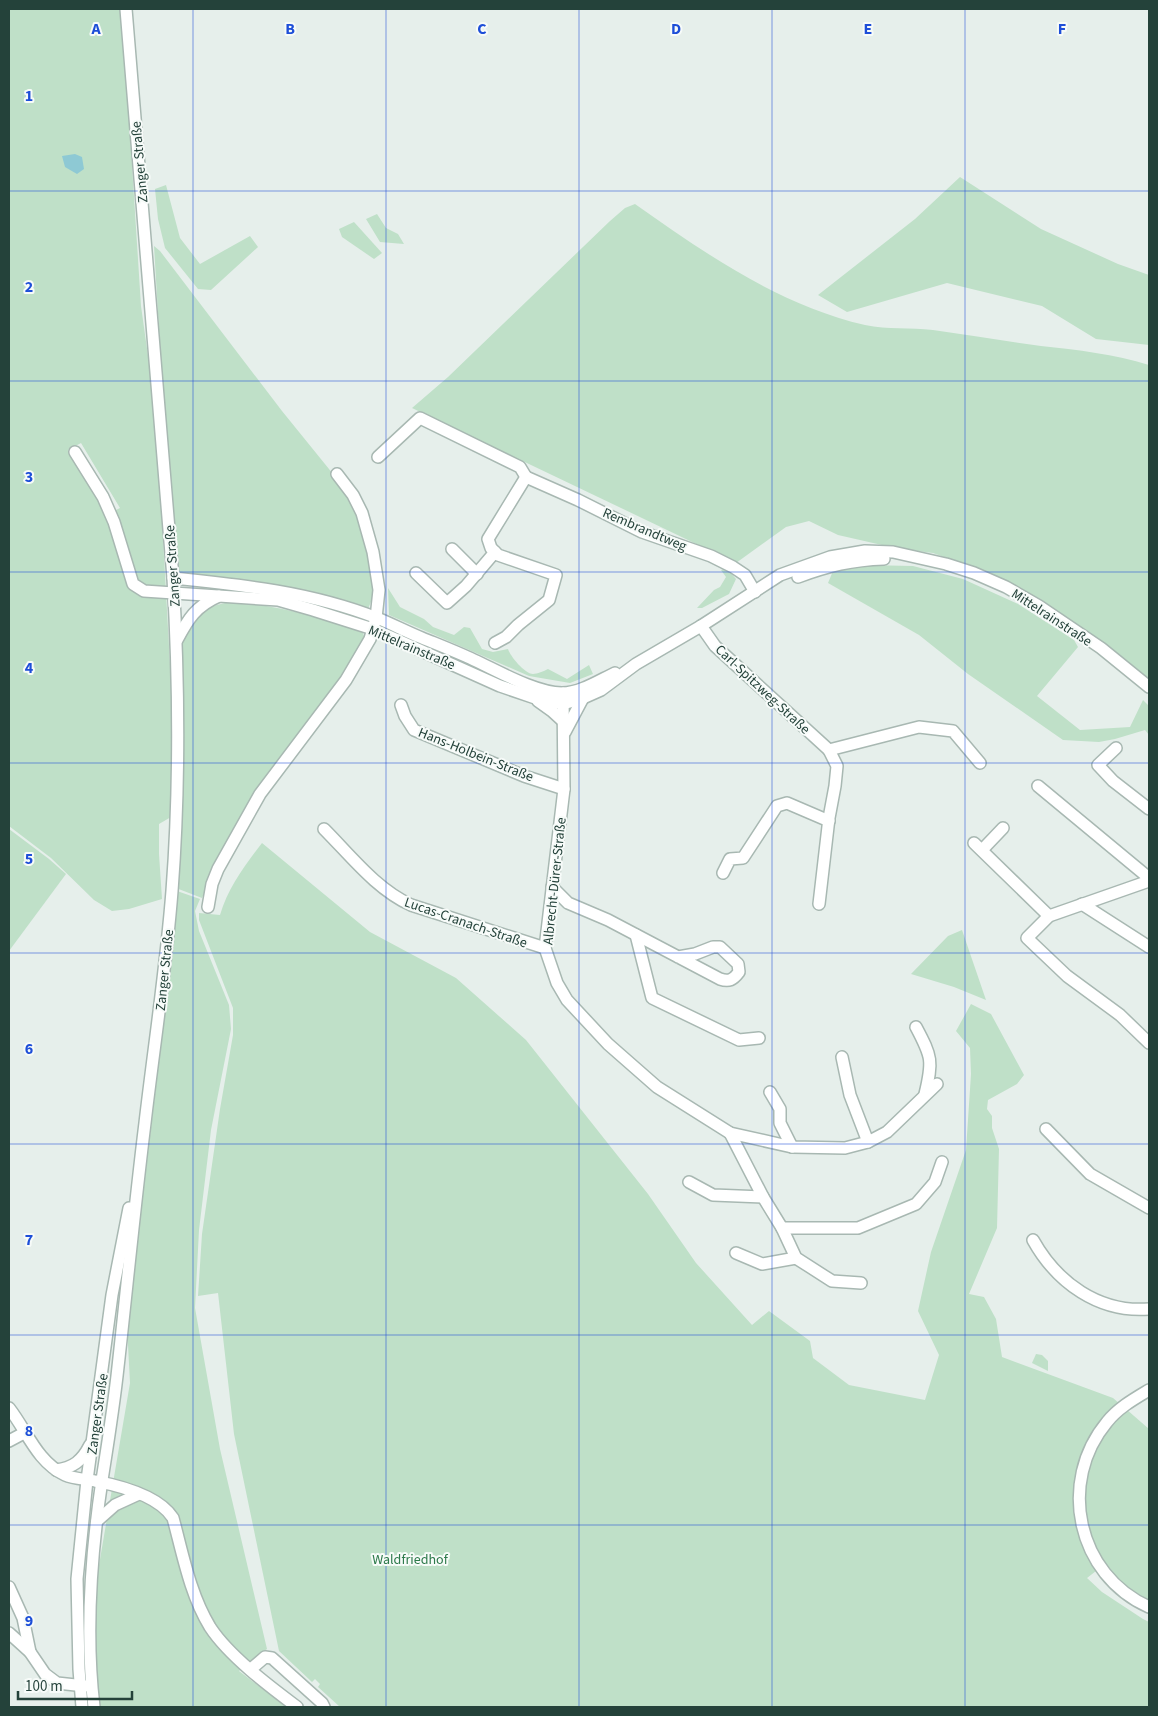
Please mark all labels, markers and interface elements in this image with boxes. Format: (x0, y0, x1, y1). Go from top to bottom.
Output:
text: A (90, 18, 101, 40)
text: B (285, 18, 295, 40)
text: C (477, 18, 487, 40)
text: D (671, 18, 681, 40)
text: E (864, 18, 872, 40)
text: F (1058, 18, 1066, 40)
text: 1 (25, 85, 33, 107)
street label: Zanger Straße (126, 120, 154, 204)
text: 2 (25, 276, 33, 298)
text: 3 (25, 466, 33, 488)
street label: Rembrandtweg (599, 503, 690, 557)
street label: Zanger Straße (160, 524, 186, 608)
street label: Mittelrainstraße (1007, 584, 1096, 652)
street label: Mittelrainstraße (365, 621, 458, 675)
street label: Carl-Spitzweg-Straße (710, 640, 814, 739)
text: 4 (25, 657, 34, 679)
street label: Hans-Holbein-Straße (415, 723, 536, 787)
street label: Albrecht-Dürer-Straße (538, 816, 572, 946)
text: 5 (25, 848, 33, 870)
street label: Lucas-Cranach-Straße (402, 893, 530, 953)
street label: Zanger Straße (151, 928, 179, 1012)
text: 6 (25, 1038, 33, 1060)
text: 7 (25, 1229, 33, 1251)
street label: Zanger Straße (82, 1372, 114, 1456)
text: 8 (25, 1420, 33, 1442)
park label: Waldfriedhof (372, 1550, 449, 1570)
text: 9 (25, 1610, 33, 1632)
scale bar (18, 1668, 131, 1700)
text: 100 m (25, 1676, 63, 1697)

